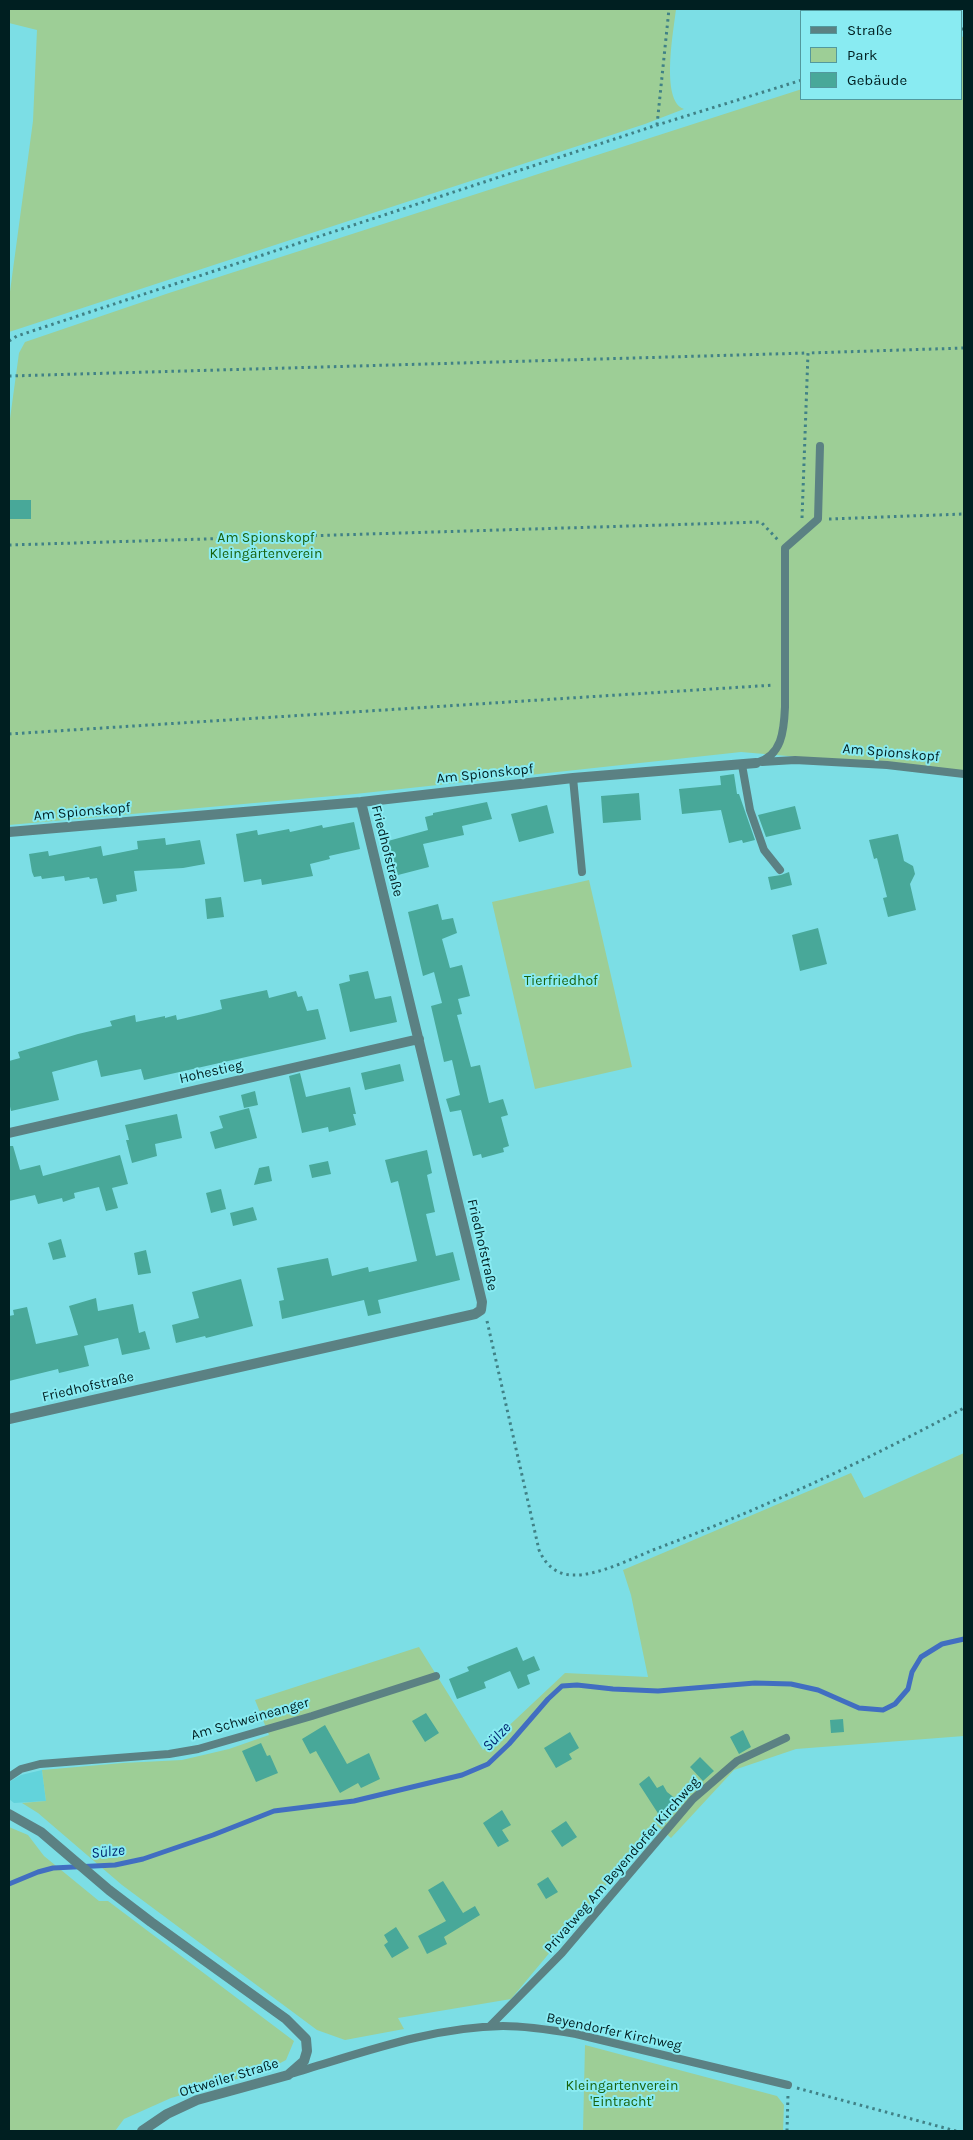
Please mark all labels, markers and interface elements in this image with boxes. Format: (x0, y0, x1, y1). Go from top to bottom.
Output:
legend (800, 10, 963, 100)
text: Straße (847, 21, 892, 39)
text: Park (847, 46, 877, 64)
text: Gebäude (847, 71, 907, 89)
park label: Am Spionskopf Kleingärtenverein (210, 530, 322, 562)
street label: Am Spionskopf (842, 740, 940, 766)
street label: Am Spionskopf (436, 761, 534, 787)
street label: Am Spionskopf (33, 799, 131, 825)
street label: Friedhofstraße (368, 803, 406, 899)
park label: Tierfriedhof (524, 973, 598, 989)
street label: Hohestieg (178, 1057, 244, 1087)
street label: Friedhofstraße (463, 1197, 501, 1293)
street label: Friedhofstraße (40, 1368, 136, 1406)
street label: Am Schweineanger (189, 1694, 311, 1744)
water label: Sülze (479, 1719, 515, 1755)
street label: Privatweg Am Beyendorfer Kirchweg (541, 1773, 703, 1957)
water label: Sülze (90, 1841, 126, 1863)
street label: Beyendorfer Kirchweg (545, 2009, 683, 2055)
street label: Ottweiler Straße (177, 2055, 281, 2101)
park label: Kleingartenverein 'Eintracht' (566, 2078, 678, 2110)

